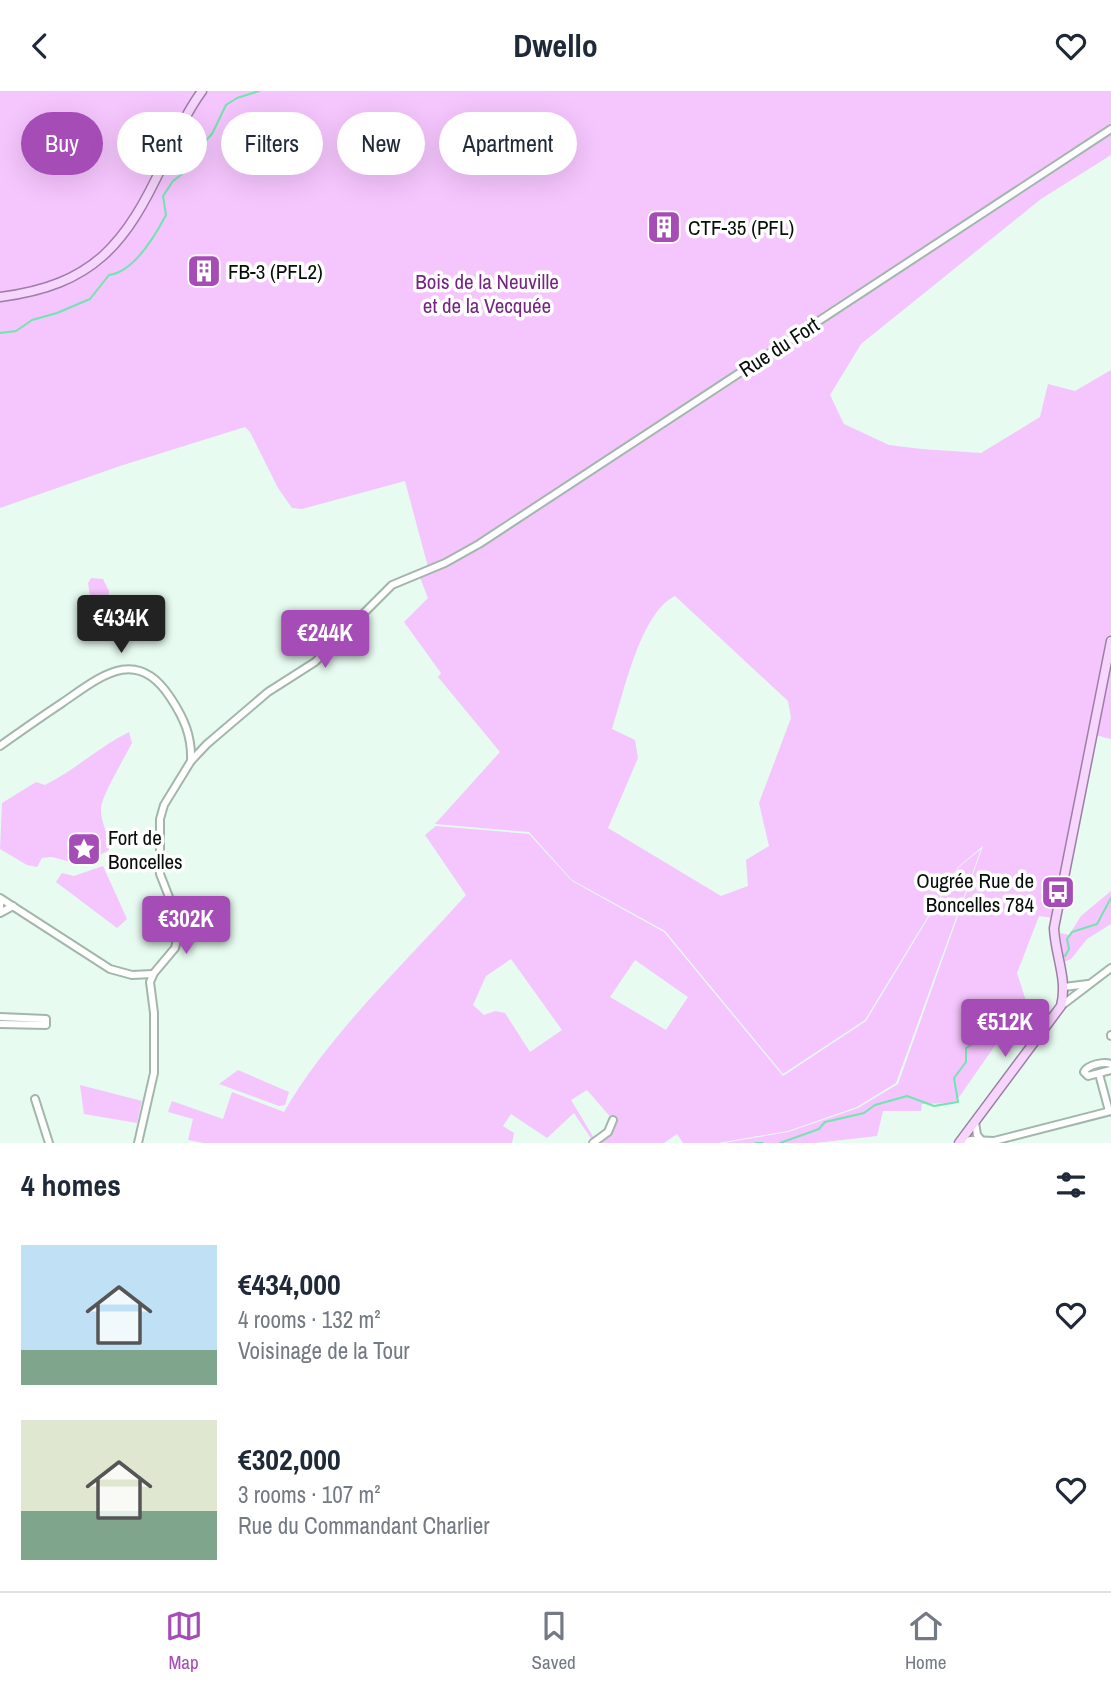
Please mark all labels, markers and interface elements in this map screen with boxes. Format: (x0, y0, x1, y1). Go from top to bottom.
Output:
text: Dwello (513, 24, 598, 67)
icon: back (21, 27, 59, 65)
icon: heart (1052, 27, 1090, 65)
chip: Buy (21, 112, 103, 175)
chip: Rent (117, 112, 207, 175)
chip: Filters (221, 112, 323, 175)
chip: New (337, 112, 425, 175)
chip: Apartment (439, 112, 577, 175)
building icon: CTF-35 (PFL) (645, 208, 683, 246)
place label: CTF-35 (PFL) (688, 213, 794, 242)
building icon: FB-3 (PFL2) (185, 252, 223, 290)
place label: FB-3 (PFL2) (228, 257, 323, 286)
park label: Bois de la Neuville et de la Vecquée (415, 267, 559, 320)
street label: Rue du Fort (733, 310, 825, 384)
pin: €434K (72, 595, 170, 655)
text: €434K (93, 602, 149, 633)
pin: €244K (276, 611, 374, 670)
text: €244K (297, 617, 353, 648)
place label: Fort de Boncelles (108, 823, 183, 876)
place icon: Fort de Boncelles (65, 830, 103, 868)
place label: Ougrée Rue de Boncelles 784 (916, 866, 1034, 919)
bus stop icon: Ougrée Rue de Boncelles 784 (1039, 873, 1077, 911)
pin: €302K (137, 897, 235, 956)
text: €302K (158, 903, 214, 934)
pin: €512K (956, 999, 1054, 1059)
text: €512K (977, 1006, 1033, 1037)
text: 4 homes (21, 1165, 121, 1205)
icon: filters (1052, 1166, 1090, 1204)
text: €434,000 (238, 1264, 341, 1304)
icon: home (77, 1273, 161, 1357)
icon: heart (1052, 1296, 1090, 1334)
text: 4 rooms · 132 m² (238, 1304, 381, 1335)
text: Voisinage de la Tour (238, 1335, 410, 1366)
text: €302,000 (238, 1439, 341, 1479)
icon: home (77, 1448, 161, 1532)
icon: heart (1052, 1471, 1090, 1509)
text: 3 rooms · 107 m² (238, 1479, 381, 1510)
text: Rue du Commandant Charlier (238, 1510, 490, 1541)
tab: Map (165, 1607, 203, 1675)
tab: Saved (532, 1607, 576, 1675)
tab: Home (905, 1607, 946, 1675)

